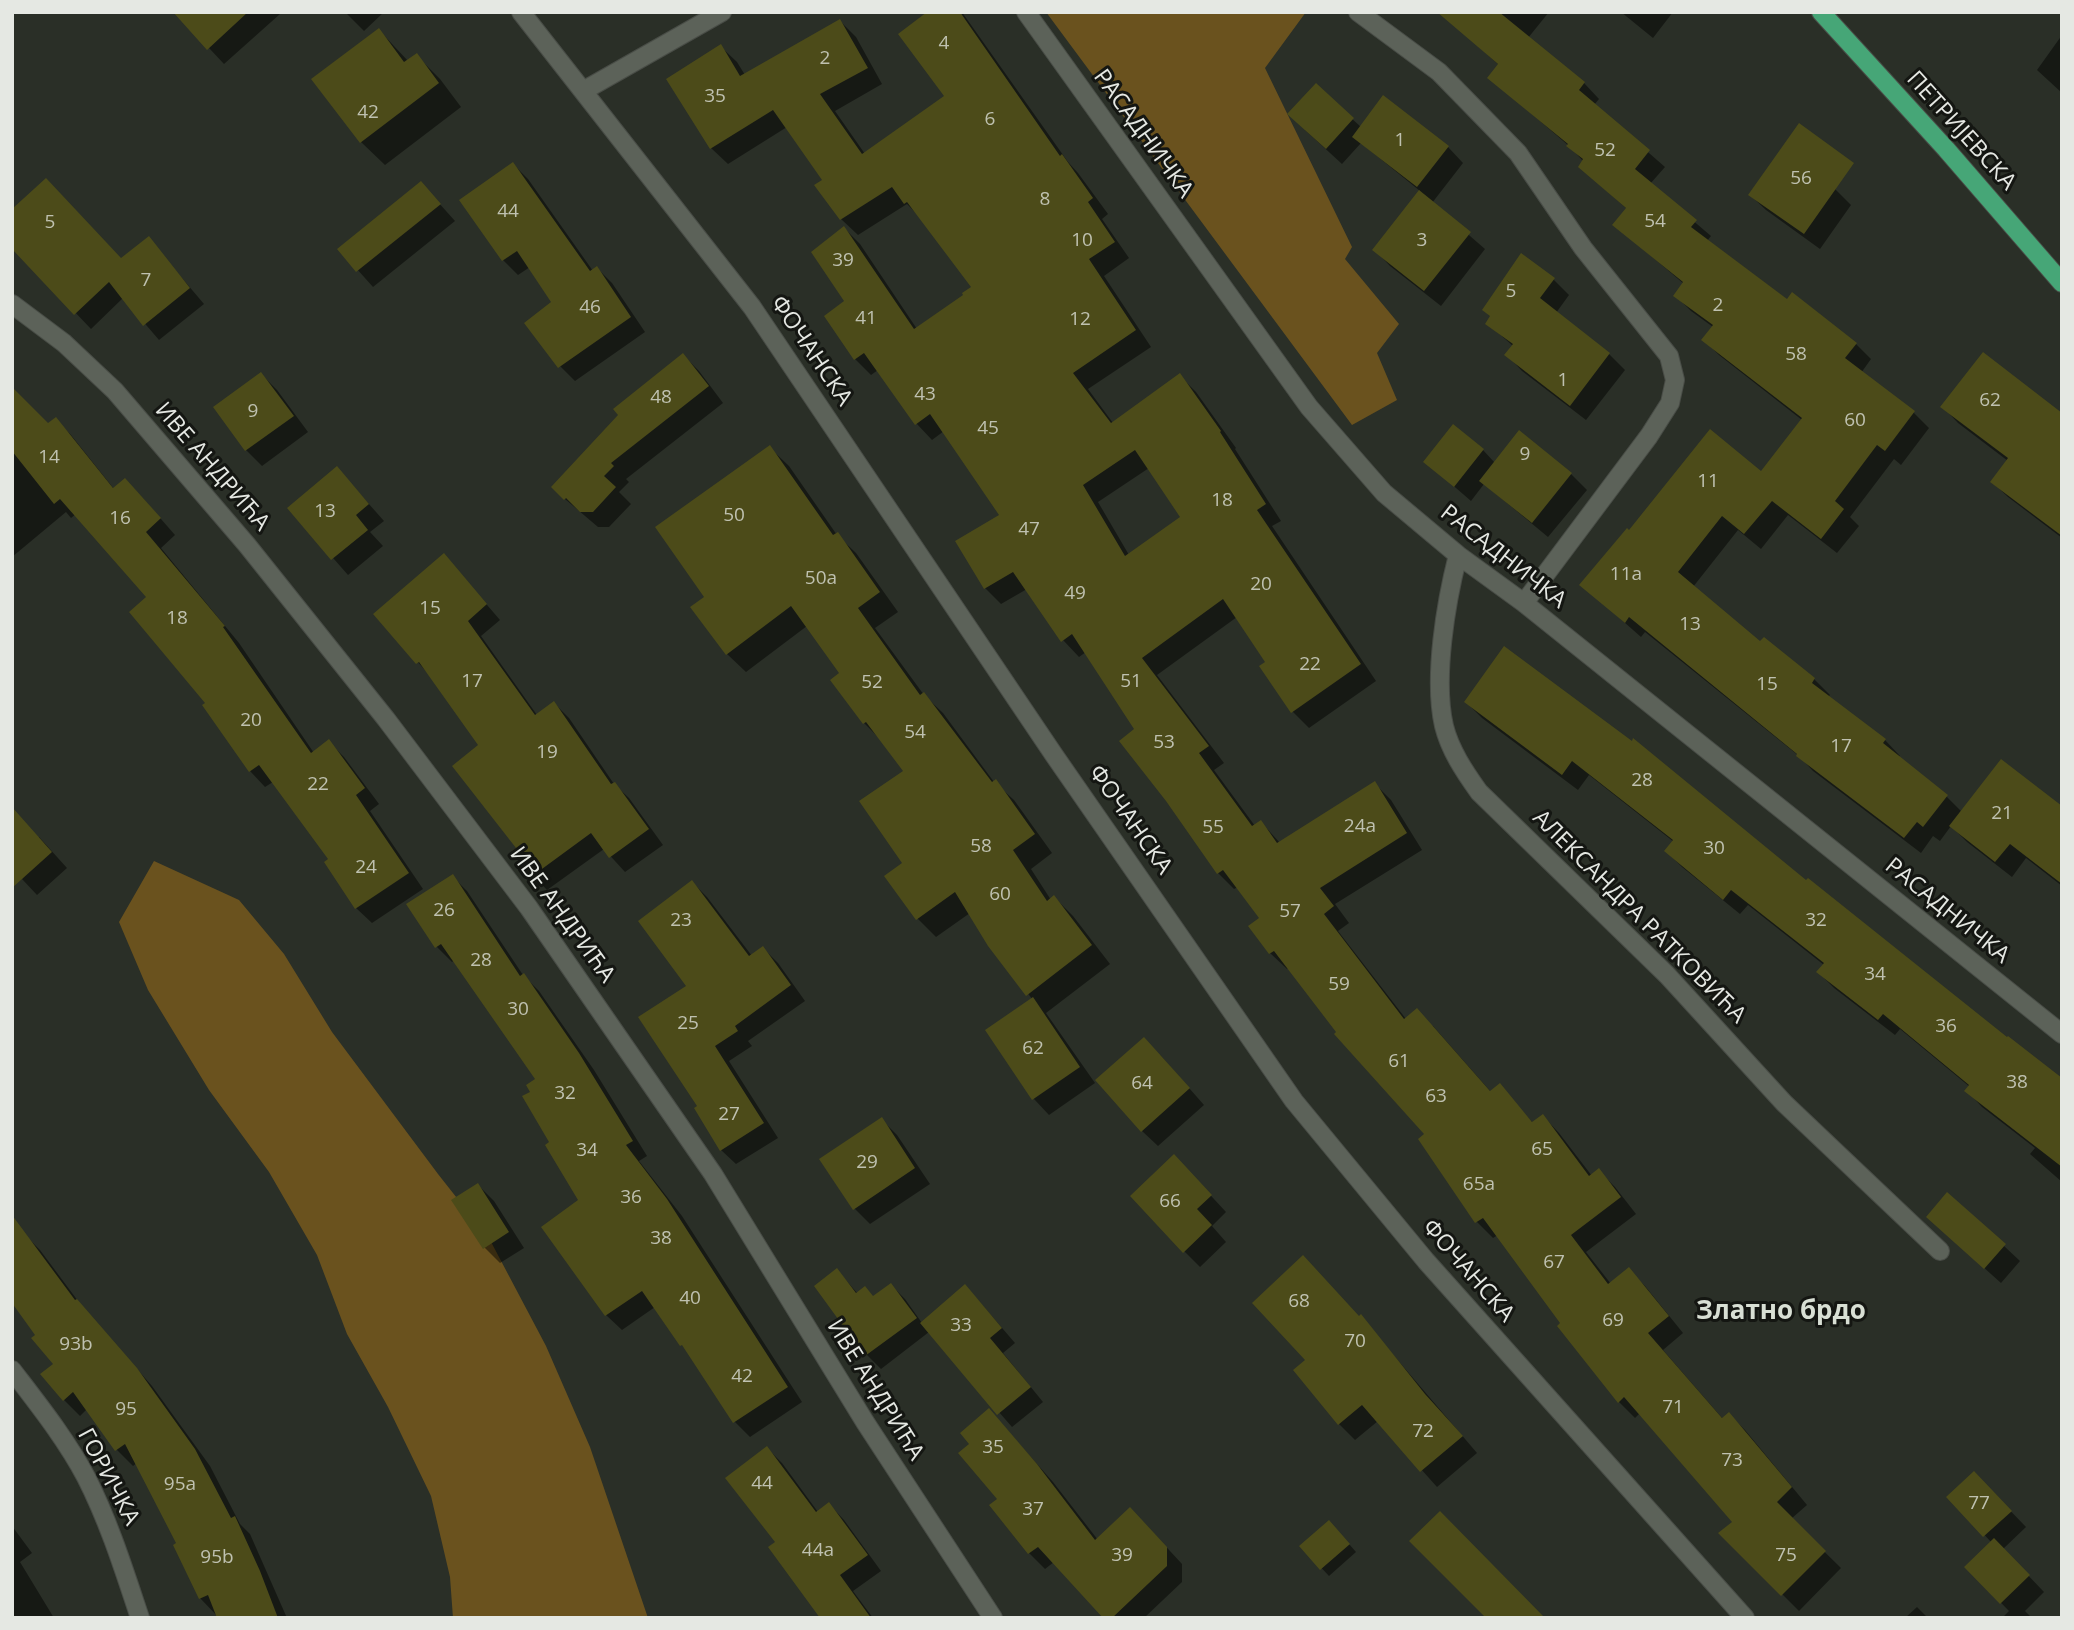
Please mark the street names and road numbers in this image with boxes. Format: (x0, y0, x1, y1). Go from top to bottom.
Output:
street label: РАСАДНИЧКА (1087, 64, 1199, 204)
street label: ПЕТРИЈЕВСКА (1900, 66, 2022, 196)
street label: ФОЧАНСКА (764, 291, 858, 411)
street label: ИВЕ АНДРИЋА (149, 397, 275, 537)
street label: РАСАДНИЧКА (1435, 499, 1571, 615)
street label: ФОЧАНСКА (1082, 760, 1178, 880)
street label: АЛЕКСАНДРА РАТКОВИЋА (1527, 805, 1751, 1029)
street label: ИВЕ АНДРИЋА (504, 842, 620, 988)
street label: РАСАДНИЧКА (1879, 852, 2015, 970)
street label: ФОЧАНСКА (1416, 1214, 1520, 1328)
street label: ИВЕ АНДРИЋА (821, 1314, 929, 1466)
street label: ГОРИЧКА (71, 1424, 145, 1530)

